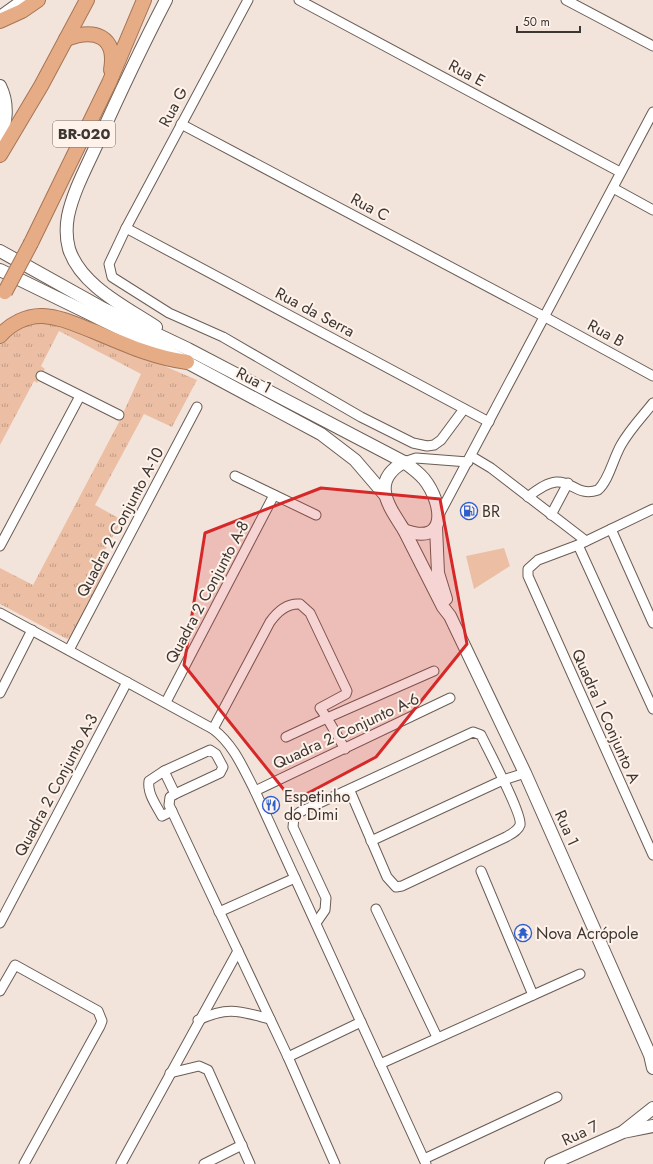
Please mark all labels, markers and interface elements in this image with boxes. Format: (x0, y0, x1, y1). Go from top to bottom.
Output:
scale bar (517, 8, 580, 34)
text: 50 m (523, 13, 550, 31)
street label: Rua E (445, 54, 489, 92)
street label: Rua G (153, 83, 193, 131)
road number: BR-020 (53, 121, 115, 147)
street label: Rua C (347, 187, 393, 227)
street label: Rua da Serra (271, 281, 359, 343)
street label: Rua B (583, 314, 629, 352)
street label: Rua 1 (232, 361, 276, 399)
street label: Quadra 2 Conjunto A-10 (71, 443, 169, 601)
place label: BR (482, 500, 500, 523)
fuel station icon: BR (459, 501, 479, 521)
street label: Quadra 2 Conjunto A-8 (160, 517, 254, 667)
street label: Quadra 1 Conjunto A (566, 645, 646, 787)
street label: Quadra 2 Conjunto A-6 (269, 687, 423, 775)
street label: Quadra 2 Conjunto A-3 (9, 709, 104, 860)
place label: Espetinho do Dimi (284, 785, 350, 826)
restaurant icon: Espetinho do Dimi (261, 795, 281, 815)
street label: Rua 1 (549, 806, 585, 850)
place label: Nova Acrópole (536, 922, 638, 945)
temple icon: Nova Acrópole (513, 923, 533, 943)
street label: Rua 7 (558, 1114, 603, 1152)

